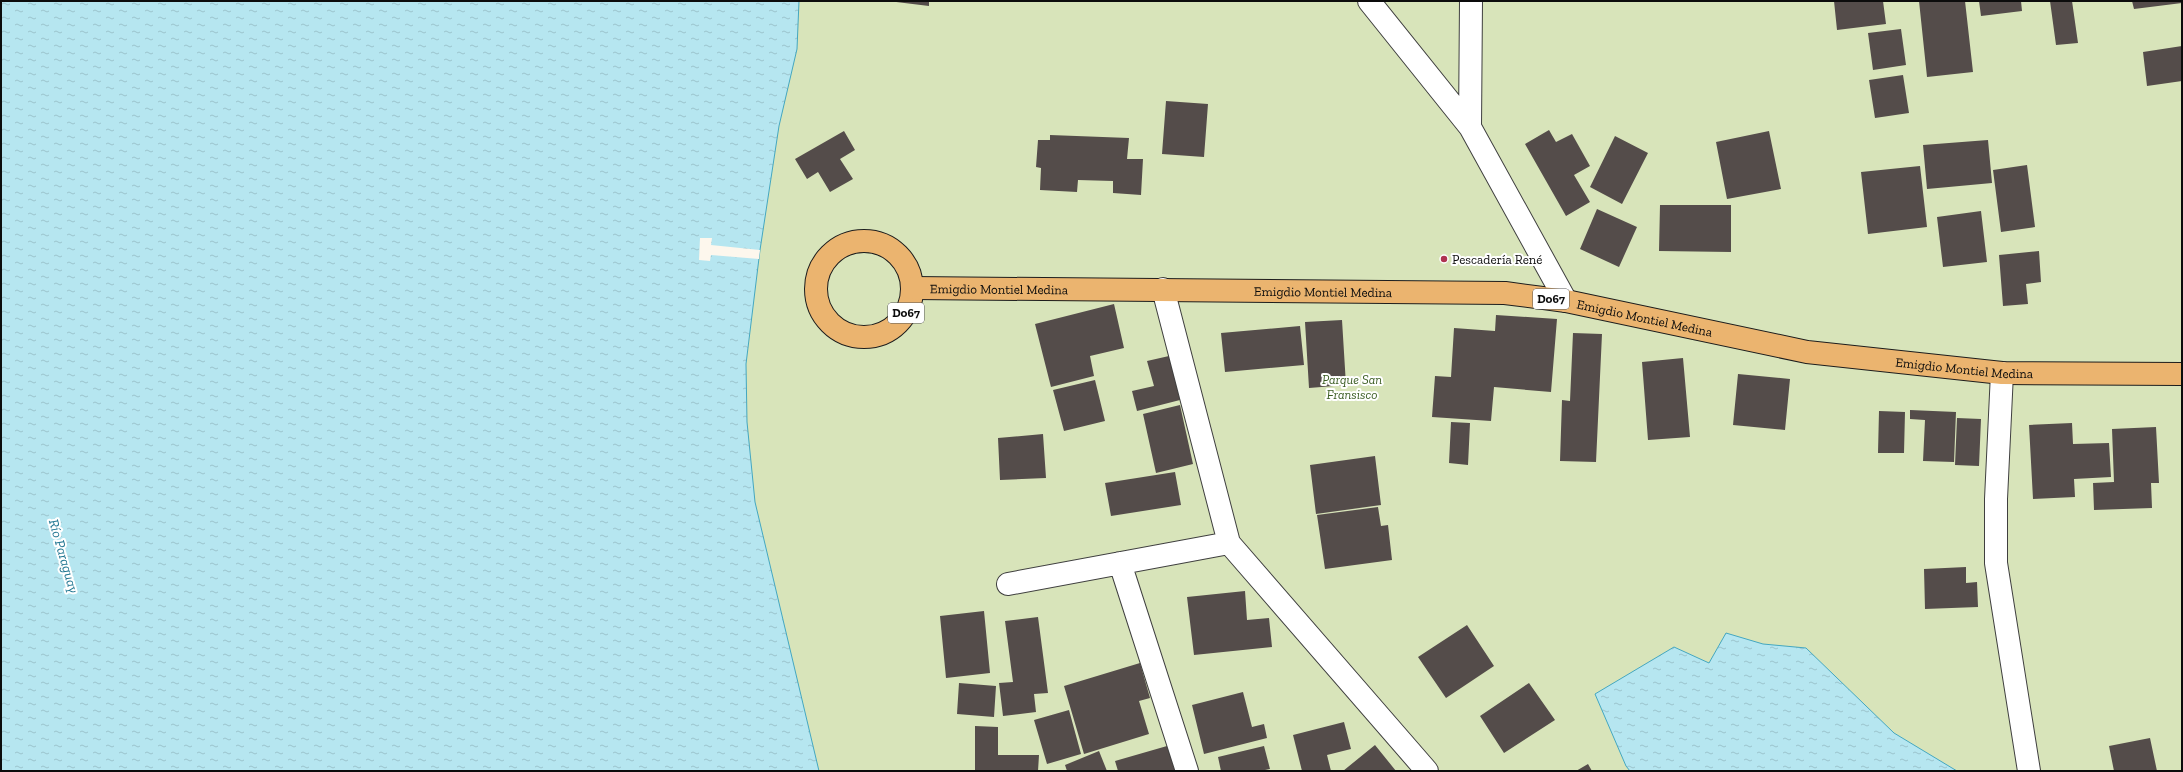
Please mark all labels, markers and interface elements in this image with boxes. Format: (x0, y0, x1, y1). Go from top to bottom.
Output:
place label: Pescadería René (1452, 252, 1542, 267)
marker: Pescadería René (1439, 254, 1449, 264)
street label: Emigdio Montiel Medina (930, 281, 1069, 297)
street label: Emigdio Montiel Medina (1254, 284, 1393, 300)
road number: D067 (1533, 289, 1569, 309)
street label: Emigdio Montiel Medina (1575, 297, 1714, 340)
road number: D067 (888, 303, 924, 323)
street label: Emigdio Montiel Medina (1895, 355, 2034, 381)
park label: Parque San Fransisco (1322, 372, 1382, 402)
water label: Río Paraguay (45, 517, 82, 596)

